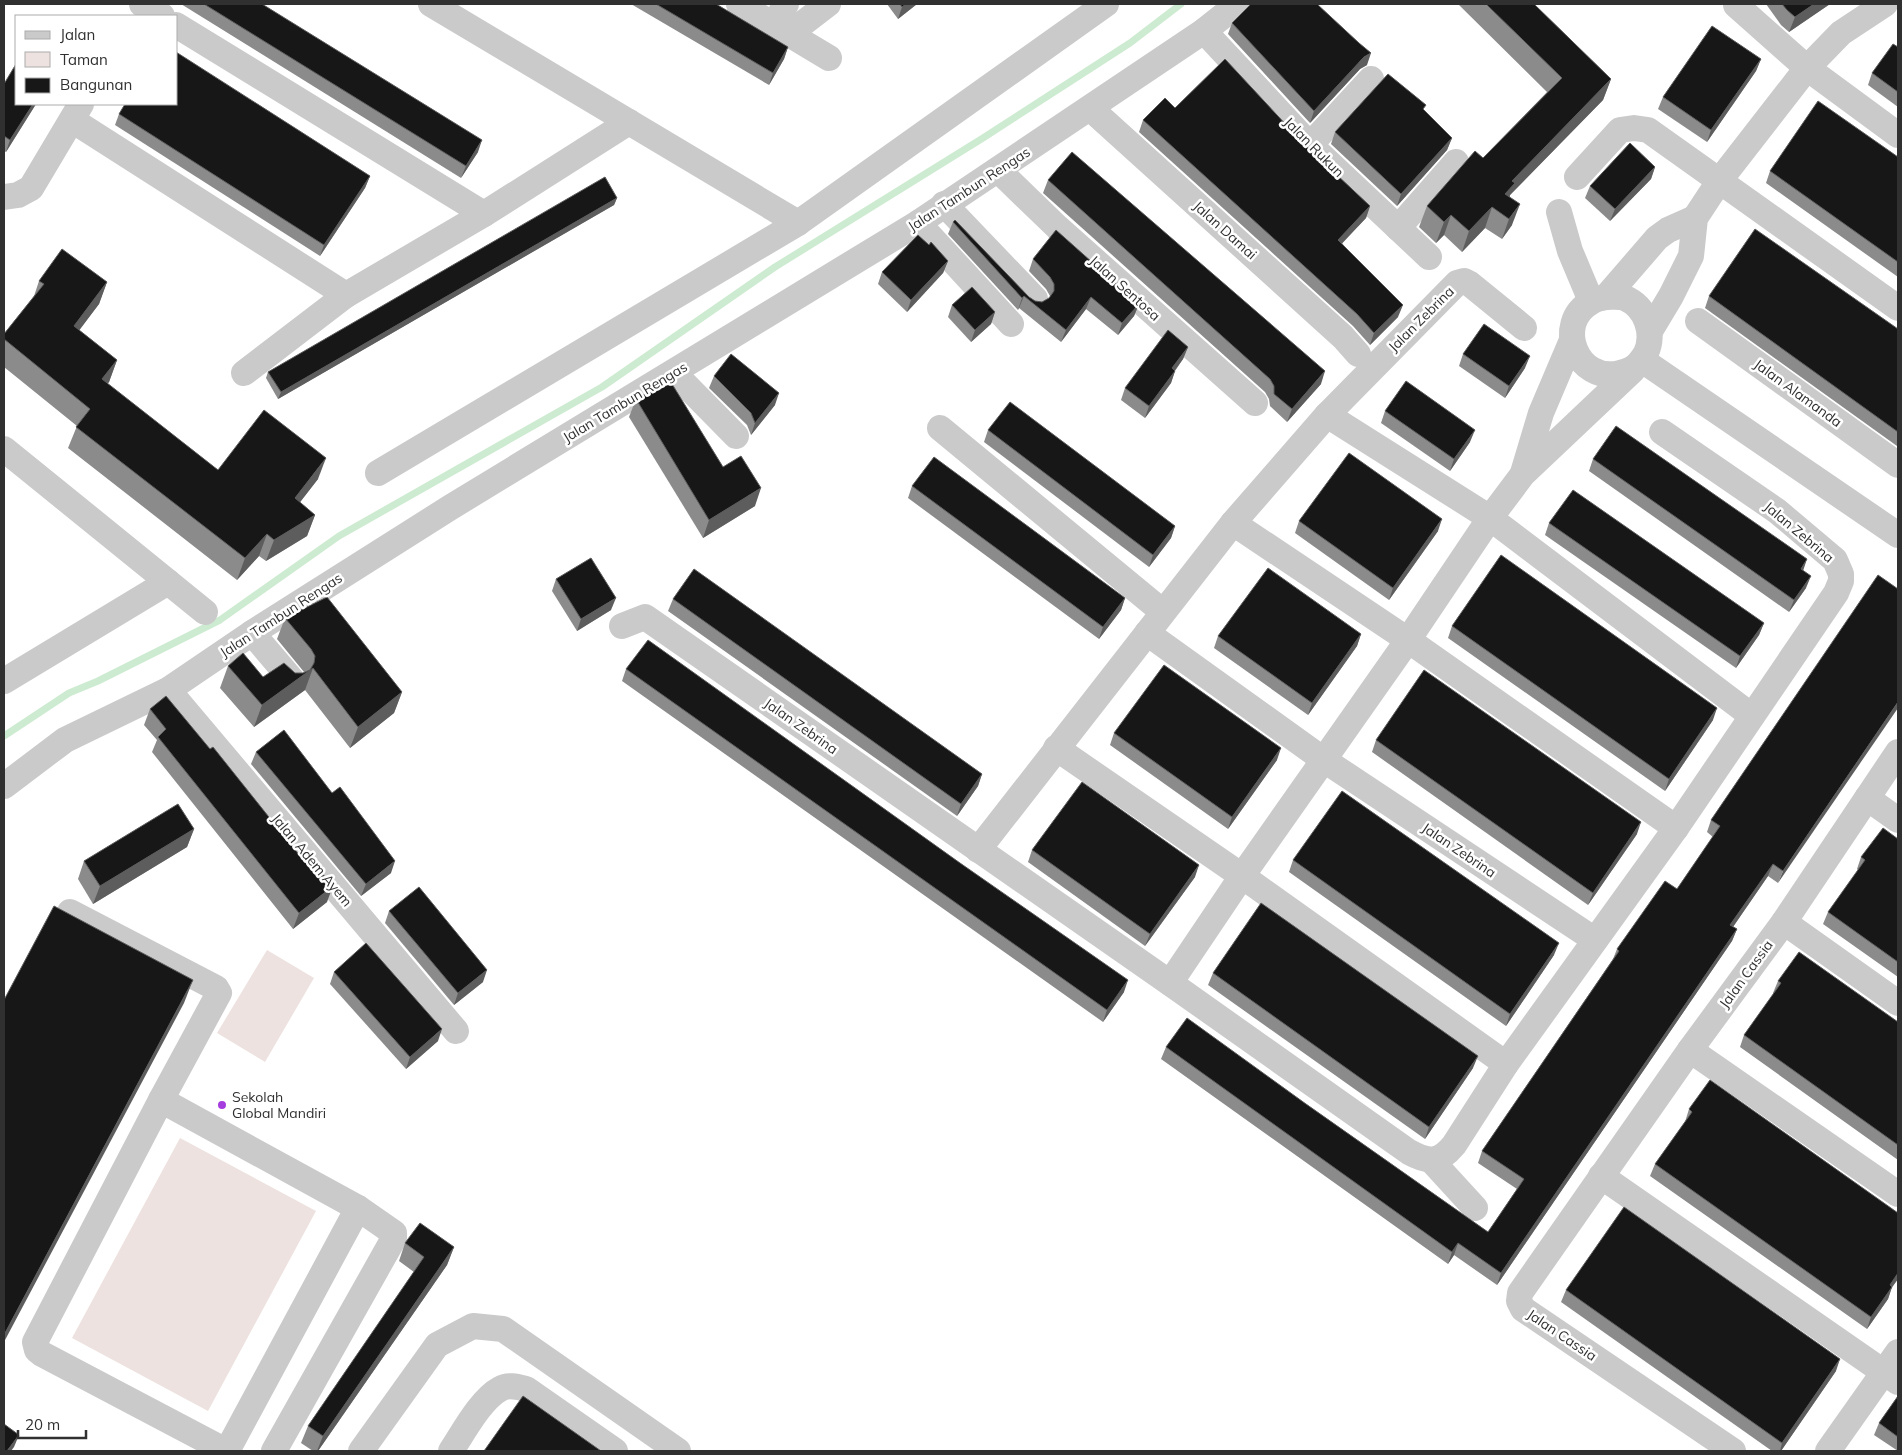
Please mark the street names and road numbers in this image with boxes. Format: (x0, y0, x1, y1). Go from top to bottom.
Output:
street label: Jalan Rukun (1280, 113, 1348, 181)
street label: Jalan Tambun Rengas (904, 143, 1034, 235)
street label: Jalan Damai (1189, 197, 1261, 263)
street label: Jalan Sentosa (1086, 251, 1164, 325)
street label: Jalan Zebrina (1384, 282, 1458, 356)
street label: Jalan Alamanda (1751, 355, 1845, 431)
street label: Jalan Tambun Rengas (559, 358, 691, 446)
street label: Jalan Zebrina (1760, 498, 1838, 566)
street label: Jalan Tambun Rengas (216, 569, 346, 661)
street label: Jalan Zebrina (761, 694, 841, 758)
street label: Jalan Adem Ayem (268, 810, 356, 910)
street label: Jalan Zebrina (1418, 819, 1500, 881)
street label: Jalan Cassia (1715, 936, 1777, 1012)
street label: Jalan Cassia (1524, 1305, 1600, 1365)

